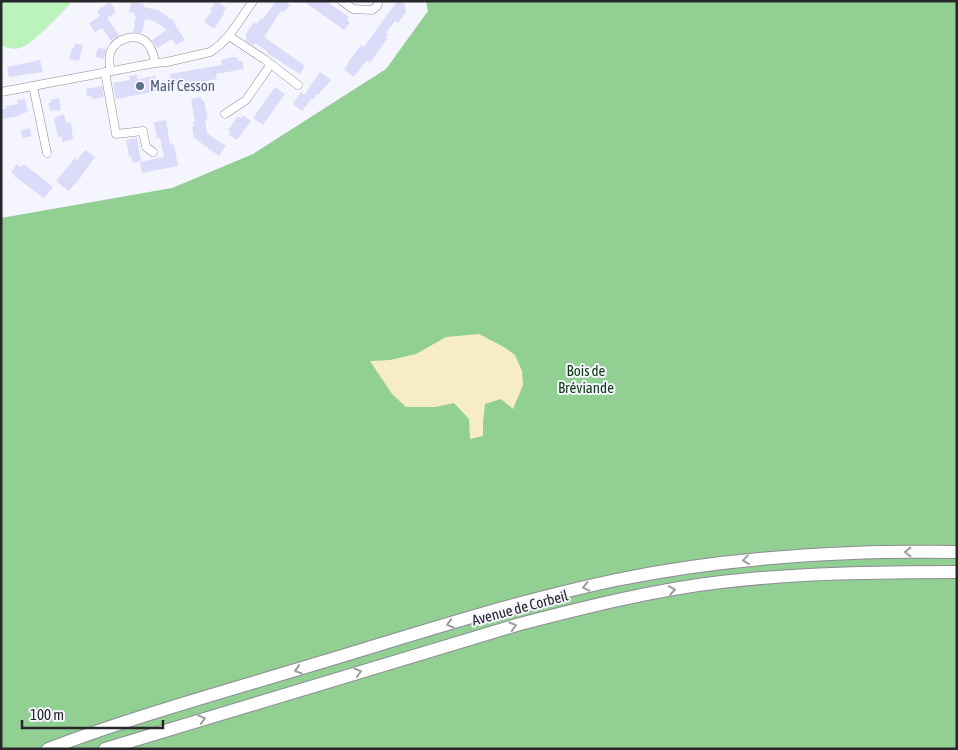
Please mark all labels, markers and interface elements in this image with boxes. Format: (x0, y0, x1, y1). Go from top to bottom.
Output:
place label: Maif Cesson (150, 77, 215, 94)
marker: Maif Cesson (134, 80, 146, 92)
park label: Bois de Bréviande (558, 362, 614, 396)
one-way arrow (904, 547, 912, 557)
one-way arrow (741, 554, 749, 565)
one-way arrow (581, 581, 590, 592)
one-way arrow (667, 585, 676, 595)
street label: Avenue de Corbeil (470, 586, 570, 629)
one-way arrow (446, 618, 454, 628)
one-way arrow (509, 621, 518, 632)
one-way arrow (294, 664, 302, 674)
one-way arrow (353, 668, 361, 678)
scale bar (22, 698, 164, 730)
text: 100 m (30, 706, 64, 723)
one-way arrow (197, 715, 206, 725)

